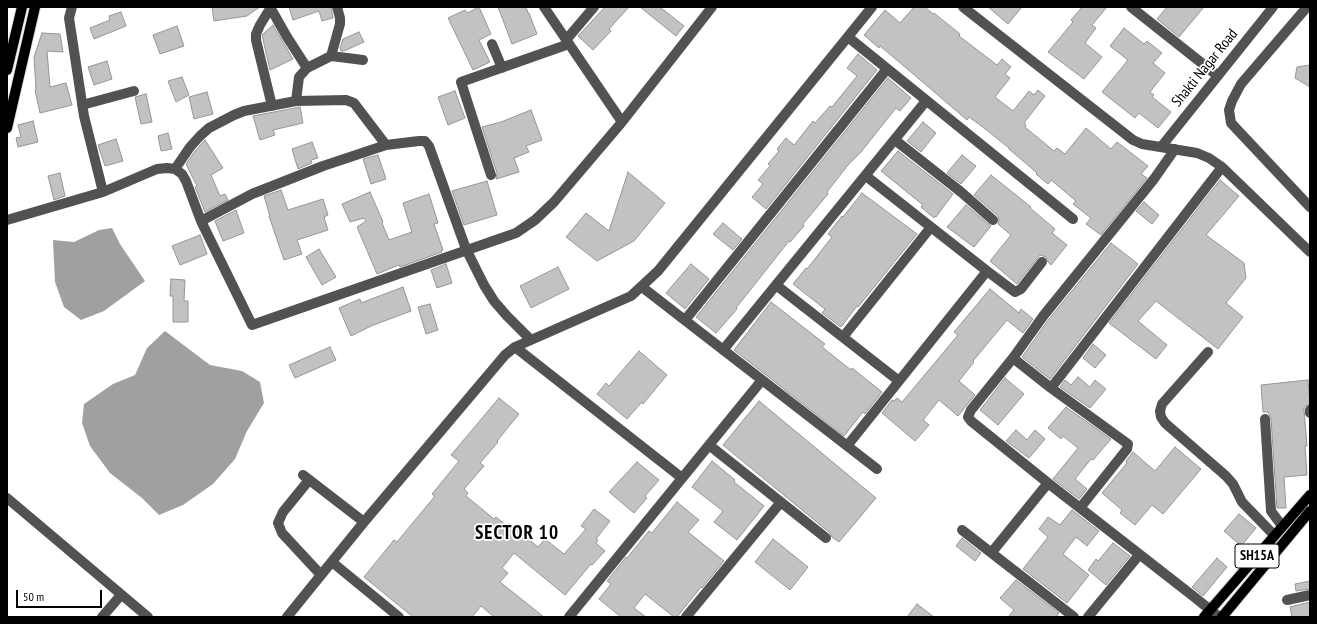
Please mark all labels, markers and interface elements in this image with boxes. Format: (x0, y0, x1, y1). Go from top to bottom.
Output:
street label: Shakti Nagar Road (1168, 25, 1242, 111)
district label: SECTOR 10 (475, 523, 559, 545)
road number: SH15A (1235, 544, 1279, 568)
scale bar (18, 582, 104, 608)
text: 50 m (23, 589, 44, 604)

